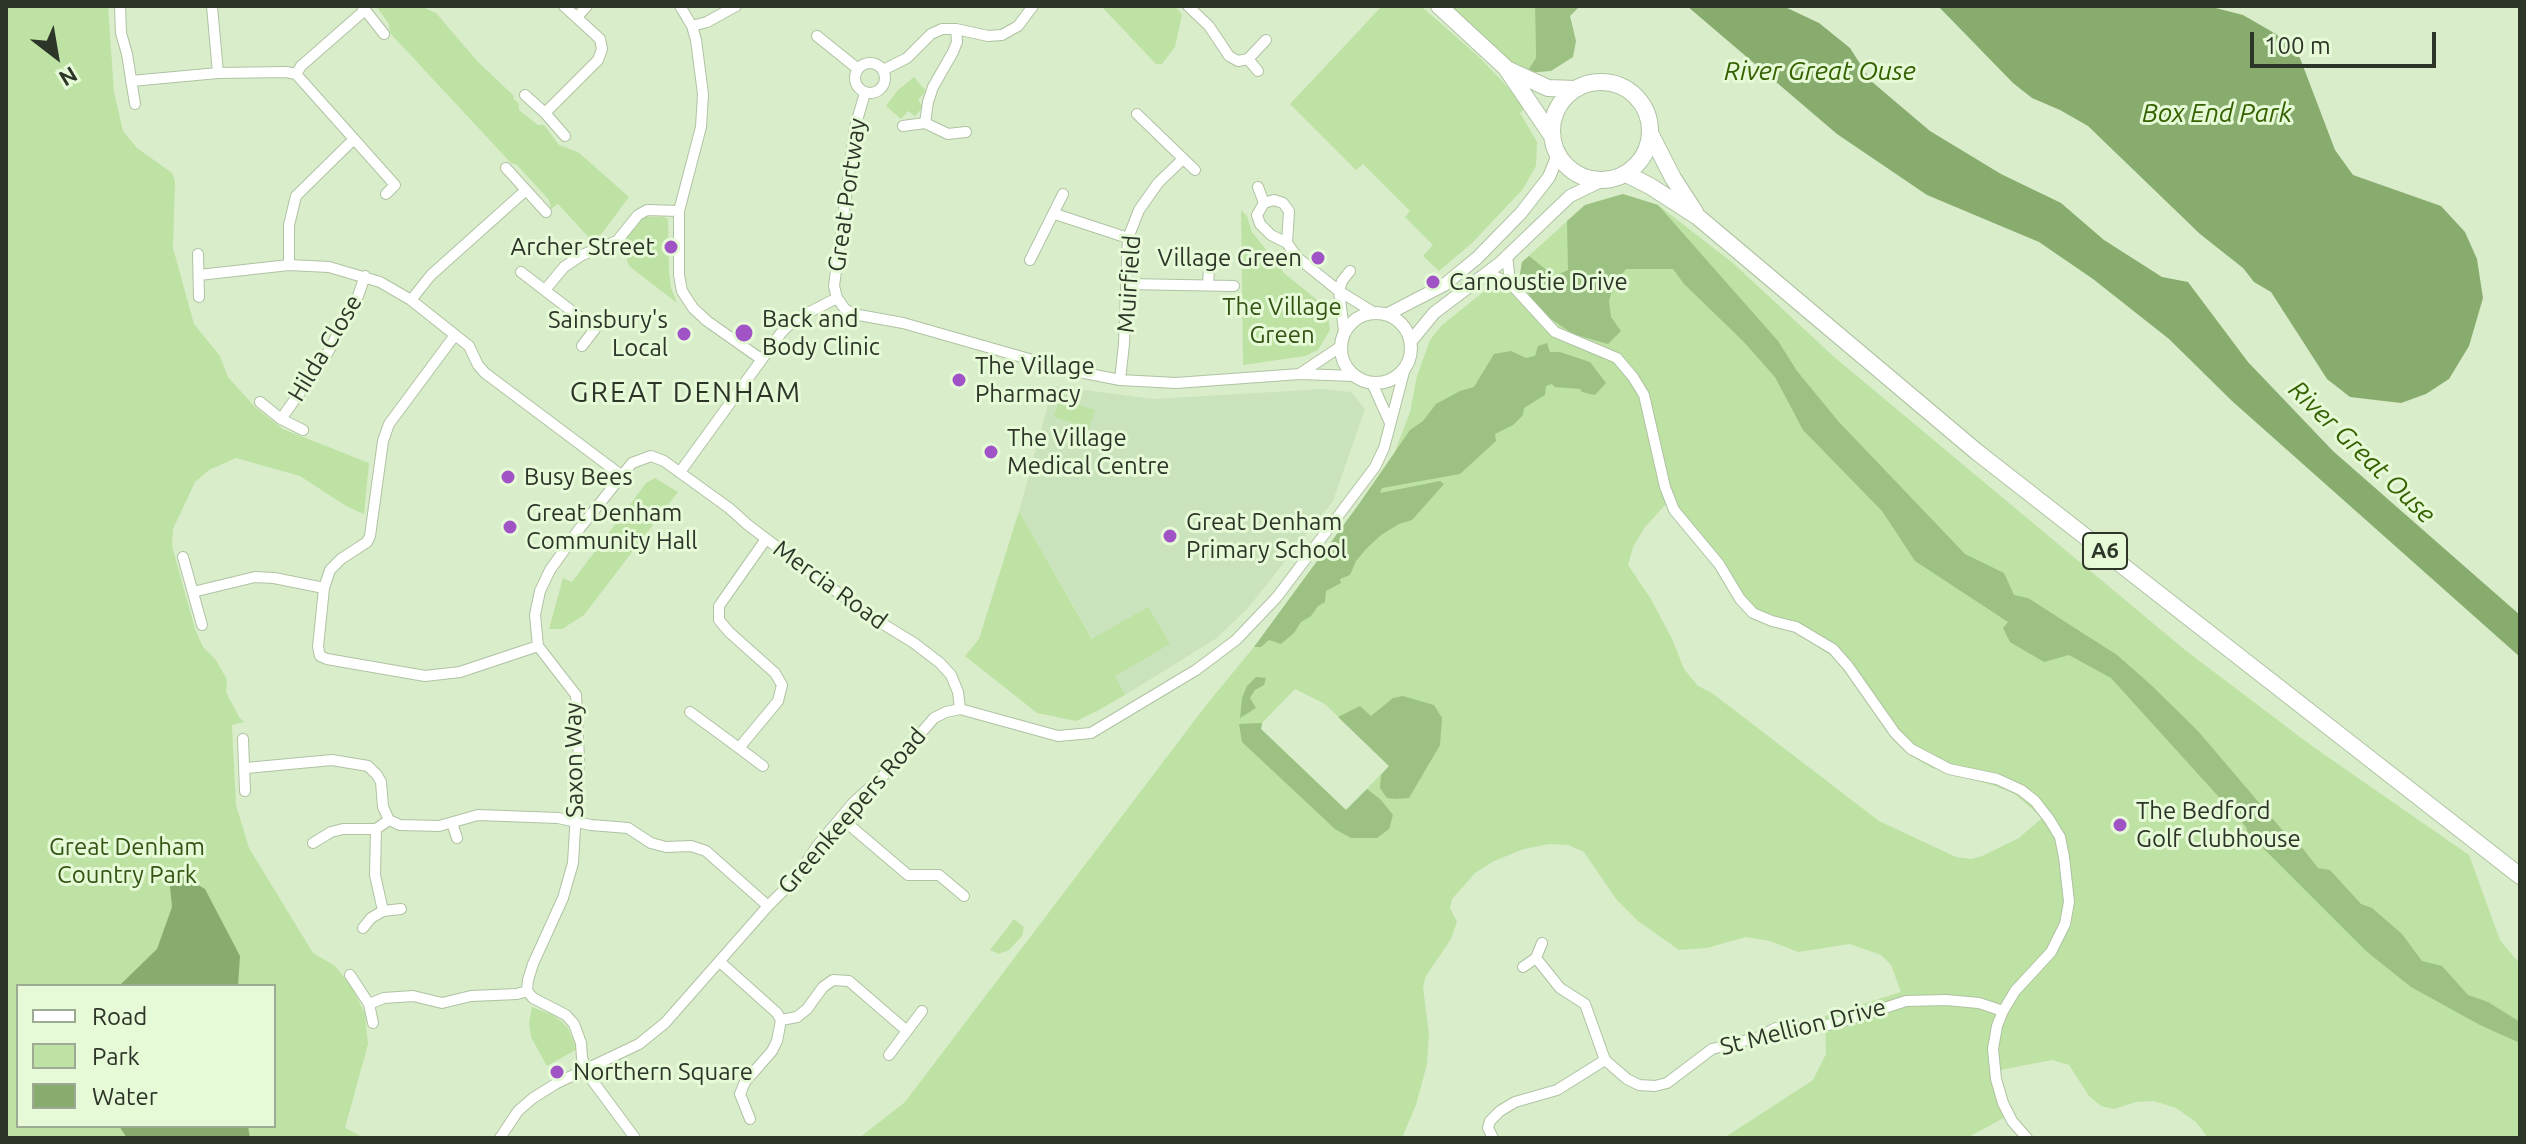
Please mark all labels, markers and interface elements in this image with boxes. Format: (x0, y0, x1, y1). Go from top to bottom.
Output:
north arrow (16, 16, 96, 96)
scale bar (2254, 16, 2440, 66)
text: 100 m (2264, 32, 2331, 59)
water label: River Great Ouse (1724, 55, 1916, 87)
text: N (55, 62, 82, 92)
water label: Box End Park (2142, 97, 2292, 129)
street label: Great Portway (822, 116, 872, 274)
place label: Archer Street (511, 233, 655, 261)
street label: Muirfield (1111, 234, 1147, 334)
marker: Archer Street (662, 238, 680, 256)
place label: Village Green (1157, 244, 1302, 272)
marker: Village Green (1309, 249, 1327, 267)
place label: Carnoustie Drive (1449, 268, 1628, 296)
marker: Carnoustie Drive (1424, 273, 1442, 291)
street label: Hilda Close (282, 289, 368, 407)
park label: The Village Green (1222, 293, 1342, 349)
place label: Back and Body Clinic (762, 305, 880, 361)
place label: Sainsbury's Local (548, 306, 668, 362)
marker: Back and Body Clinic (733, 322, 755, 344)
marker: Sainsbury's Local (675, 325, 693, 343)
place label: The Village Pharmacy (975, 352, 1095, 408)
marker: The Village Pharmacy (950, 371, 968, 389)
water label: River Great Ouse (2282, 374, 2442, 530)
district label: GREAT DENHAM (570, 376, 802, 410)
place label: The Village Medical Centre (1007, 424, 1170, 480)
marker: The Village Medical Centre (982, 443, 1000, 461)
place label: Busy Bees (524, 463, 633, 491)
marker: Busy Bees (499, 468, 517, 486)
place label: Great Denham Community Hall (526, 499, 698, 555)
place label: Great Denham Primary School (1186, 508, 1347, 564)
marker: Great Denham Community Hall (501, 518, 519, 536)
marker: Great Denham Primary School (1161, 527, 1179, 545)
road number: A6 (2083, 533, 2127, 569)
street label: Mercia Road (768, 534, 892, 636)
street label: Saxon Way (559, 702, 589, 818)
street label: Greenkeepers Road (772, 722, 932, 900)
place label: The Bedford Golf Clubhouse (2136, 797, 2301, 853)
marker: The Bedford Golf Clubhouse (2111, 816, 2129, 834)
park label: Great Denham Country Park (49, 833, 205, 889)
legend (16, 984, 276, 1128)
street label: St Mellion Drive (1717, 992, 1889, 1062)
text: Road (92, 1003, 147, 1030)
text: Park (92, 1043, 140, 1070)
place label: Northern Square (573, 1058, 753, 1086)
marker: Northern Square (548, 1063, 566, 1081)
text: Water (92, 1083, 158, 1110)

